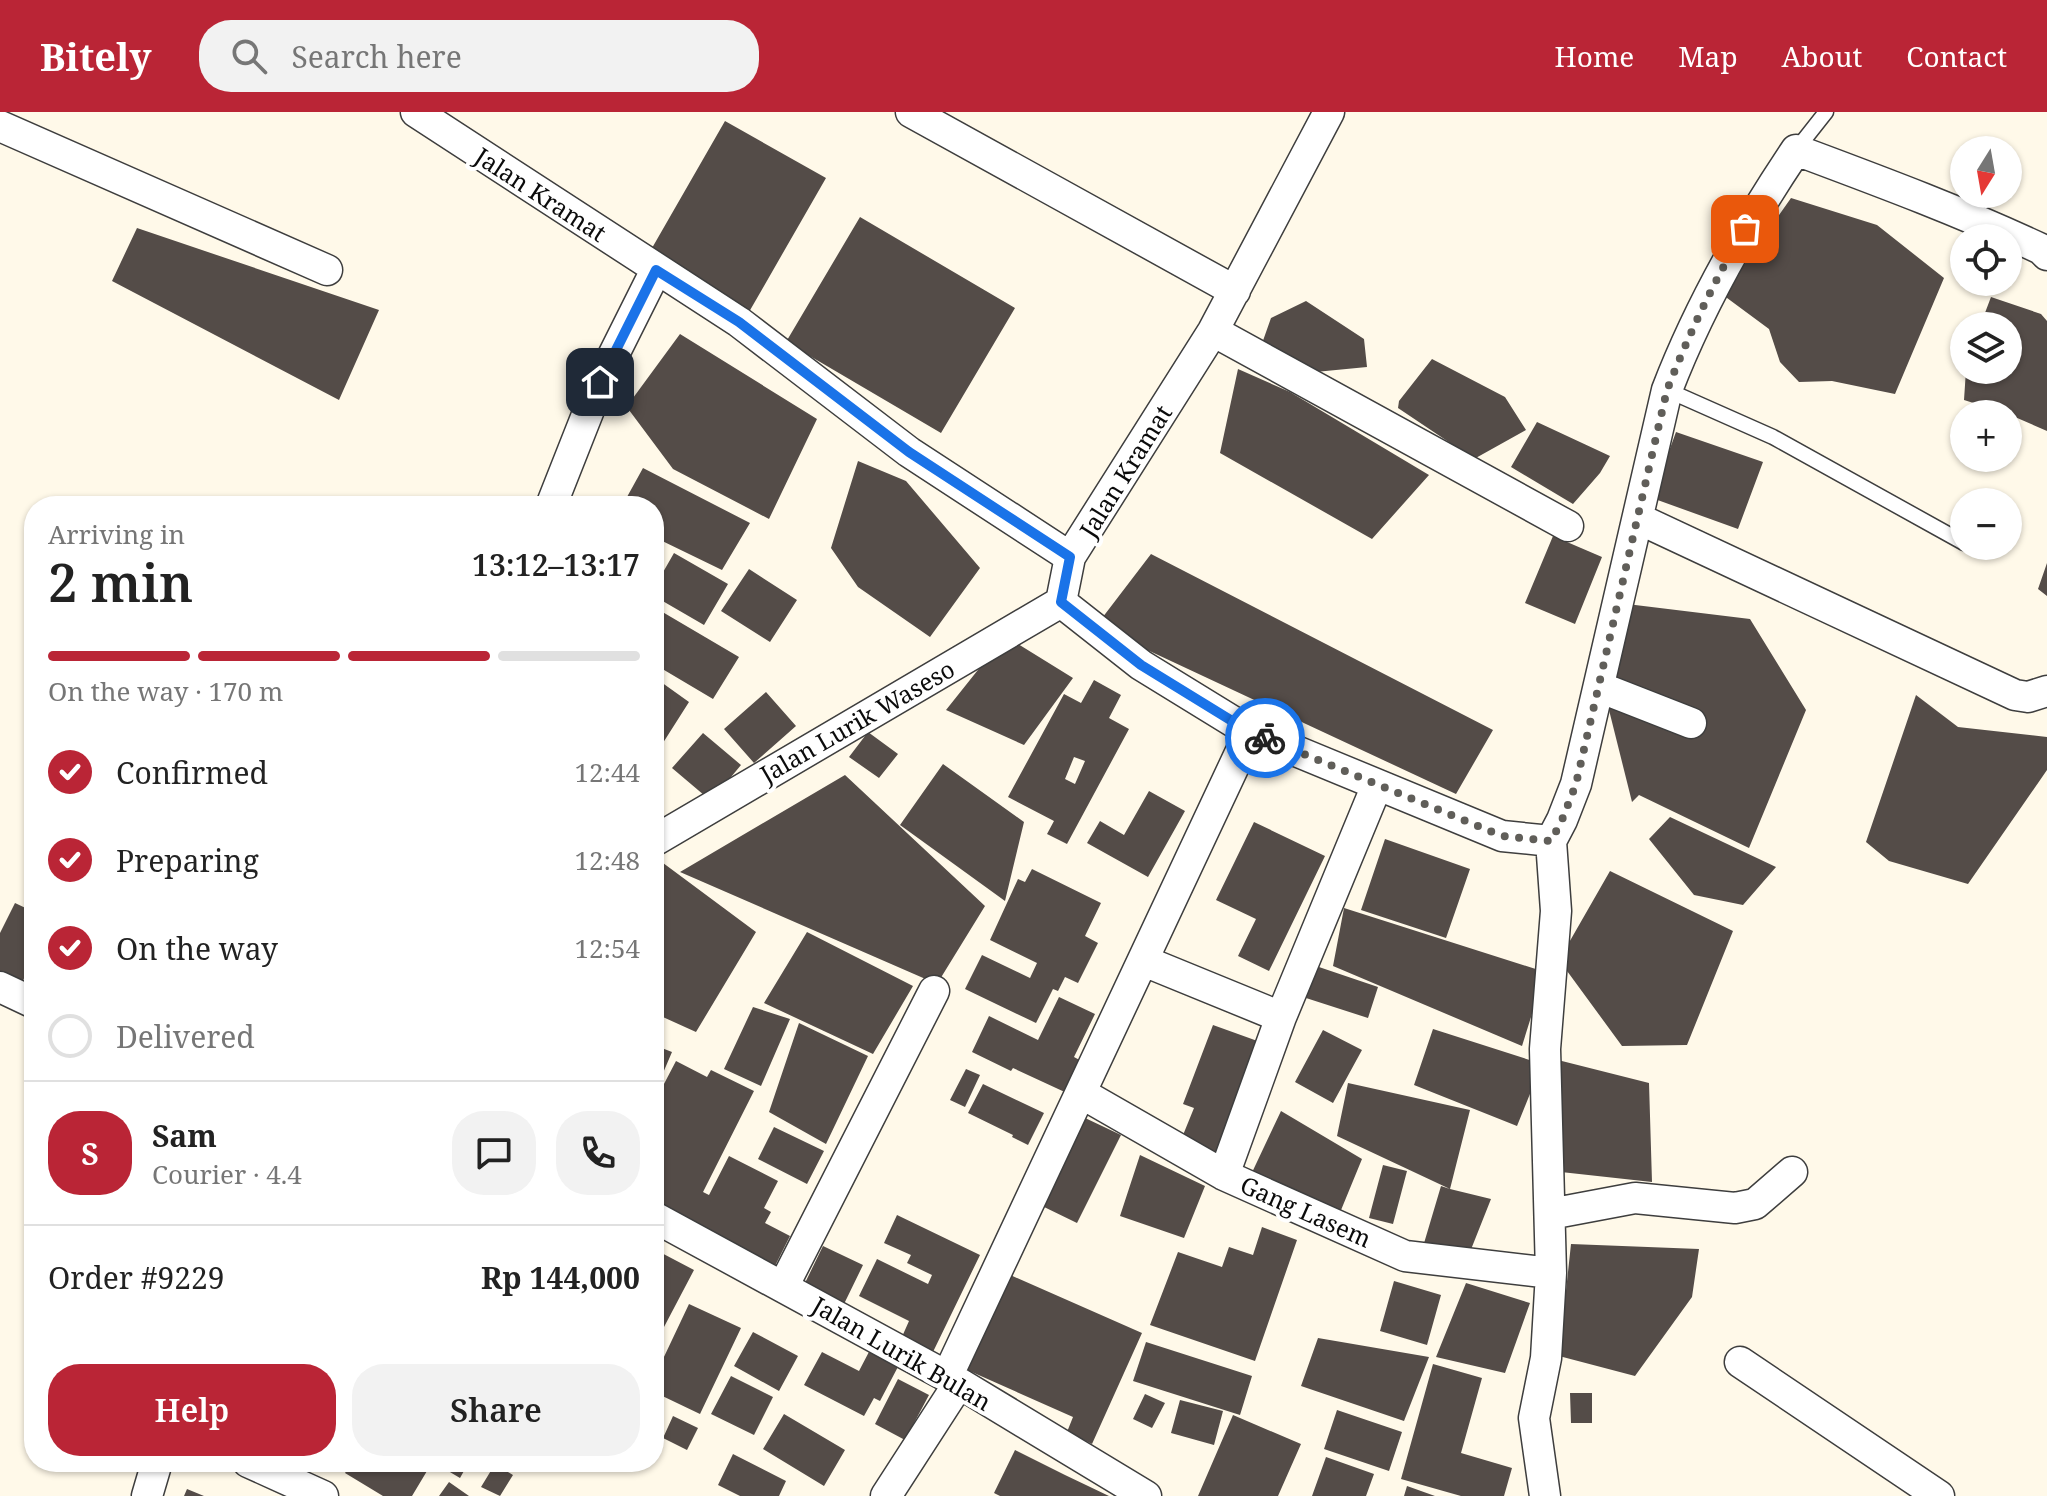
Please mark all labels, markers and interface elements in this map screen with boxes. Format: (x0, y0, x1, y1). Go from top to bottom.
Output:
search box (199, 20, 759, 92)
text: Bitely (40, 30, 151, 82)
icon: search (227, 34, 271, 78)
text: Search here (291, 36, 462, 77)
text: Home (1555, 37, 1634, 75)
text: Map (1678, 37, 1738, 75)
text: About (1782, 37, 1862, 75)
text: Contact (1906, 37, 2007, 75)
north arrow (1950, 136, 2022, 208)
map controls (1950, 136, 2022, 560)
street label: Jalan Kramat (468, 139, 613, 249)
pin (1711, 195, 1779, 263)
icon: bag (1723, 207, 1767, 251)
button: locate (1950, 224, 2022, 296)
button: layers (1950, 312, 2022, 384)
pin (566, 348, 634, 416)
icon: home (578, 360, 622, 404)
street label: Jalan Kramat (1071, 398, 1179, 544)
button: + (1950, 400, 2022, 472)
button: − (1950, 488, 2022, 560)
text: Arriving in (48, 516, 185, 552)
text: 13:12–13:17 (472, 544, 640, 585)
text: 2 min (48, 546, 193, 617)
street label: Jalan Lurik Waseso (753, 652, 960, 791)
text: On the way · 170 m (48, 673, 283, 709)
courier (1225, 698, 1305, 778)
icon: bike (1243, 716, 1287, 760)
icon: check (48, 750, 92, 794)
text: Confirmed (116, 752, 268, 793)
text: 12:44 (574, 754, 640, 790)
icon: check (48, 838, 92, 882)
text: Preparing (116, 840, 259, 881)
text: 12:48 (574, 842, 640, 878)
icon: check (48, 926, 92, 970)
text: On the way (116, 928, 278, 969)
text: 12:54 (574, 930, 640, 966)
text: Delivered (116, 1016, 255, 1057)
button: chat (452, 1111, 536, 1195)
button: phone (556, 1111, 640, 1195)
text: Sam (152, 1115, 217, 1156)
text: S (81, 1133, 99, 1174)
text: Courier · 4.4 (152, 1156, 302, 1192)
street label: Gang Lasem (1235, 1167, 1377, 1255)
text: Order #9229 (48, 1257, 225, 1298)
text: Rp 144,000 (481, 1257, 640, 1298)
street label: Jalan Lurik Bulan (806, 1288, 998, 1418)
button: Help (48, 1364, 336, 1456)
button: Share (352, 1364, 640, 1456)

